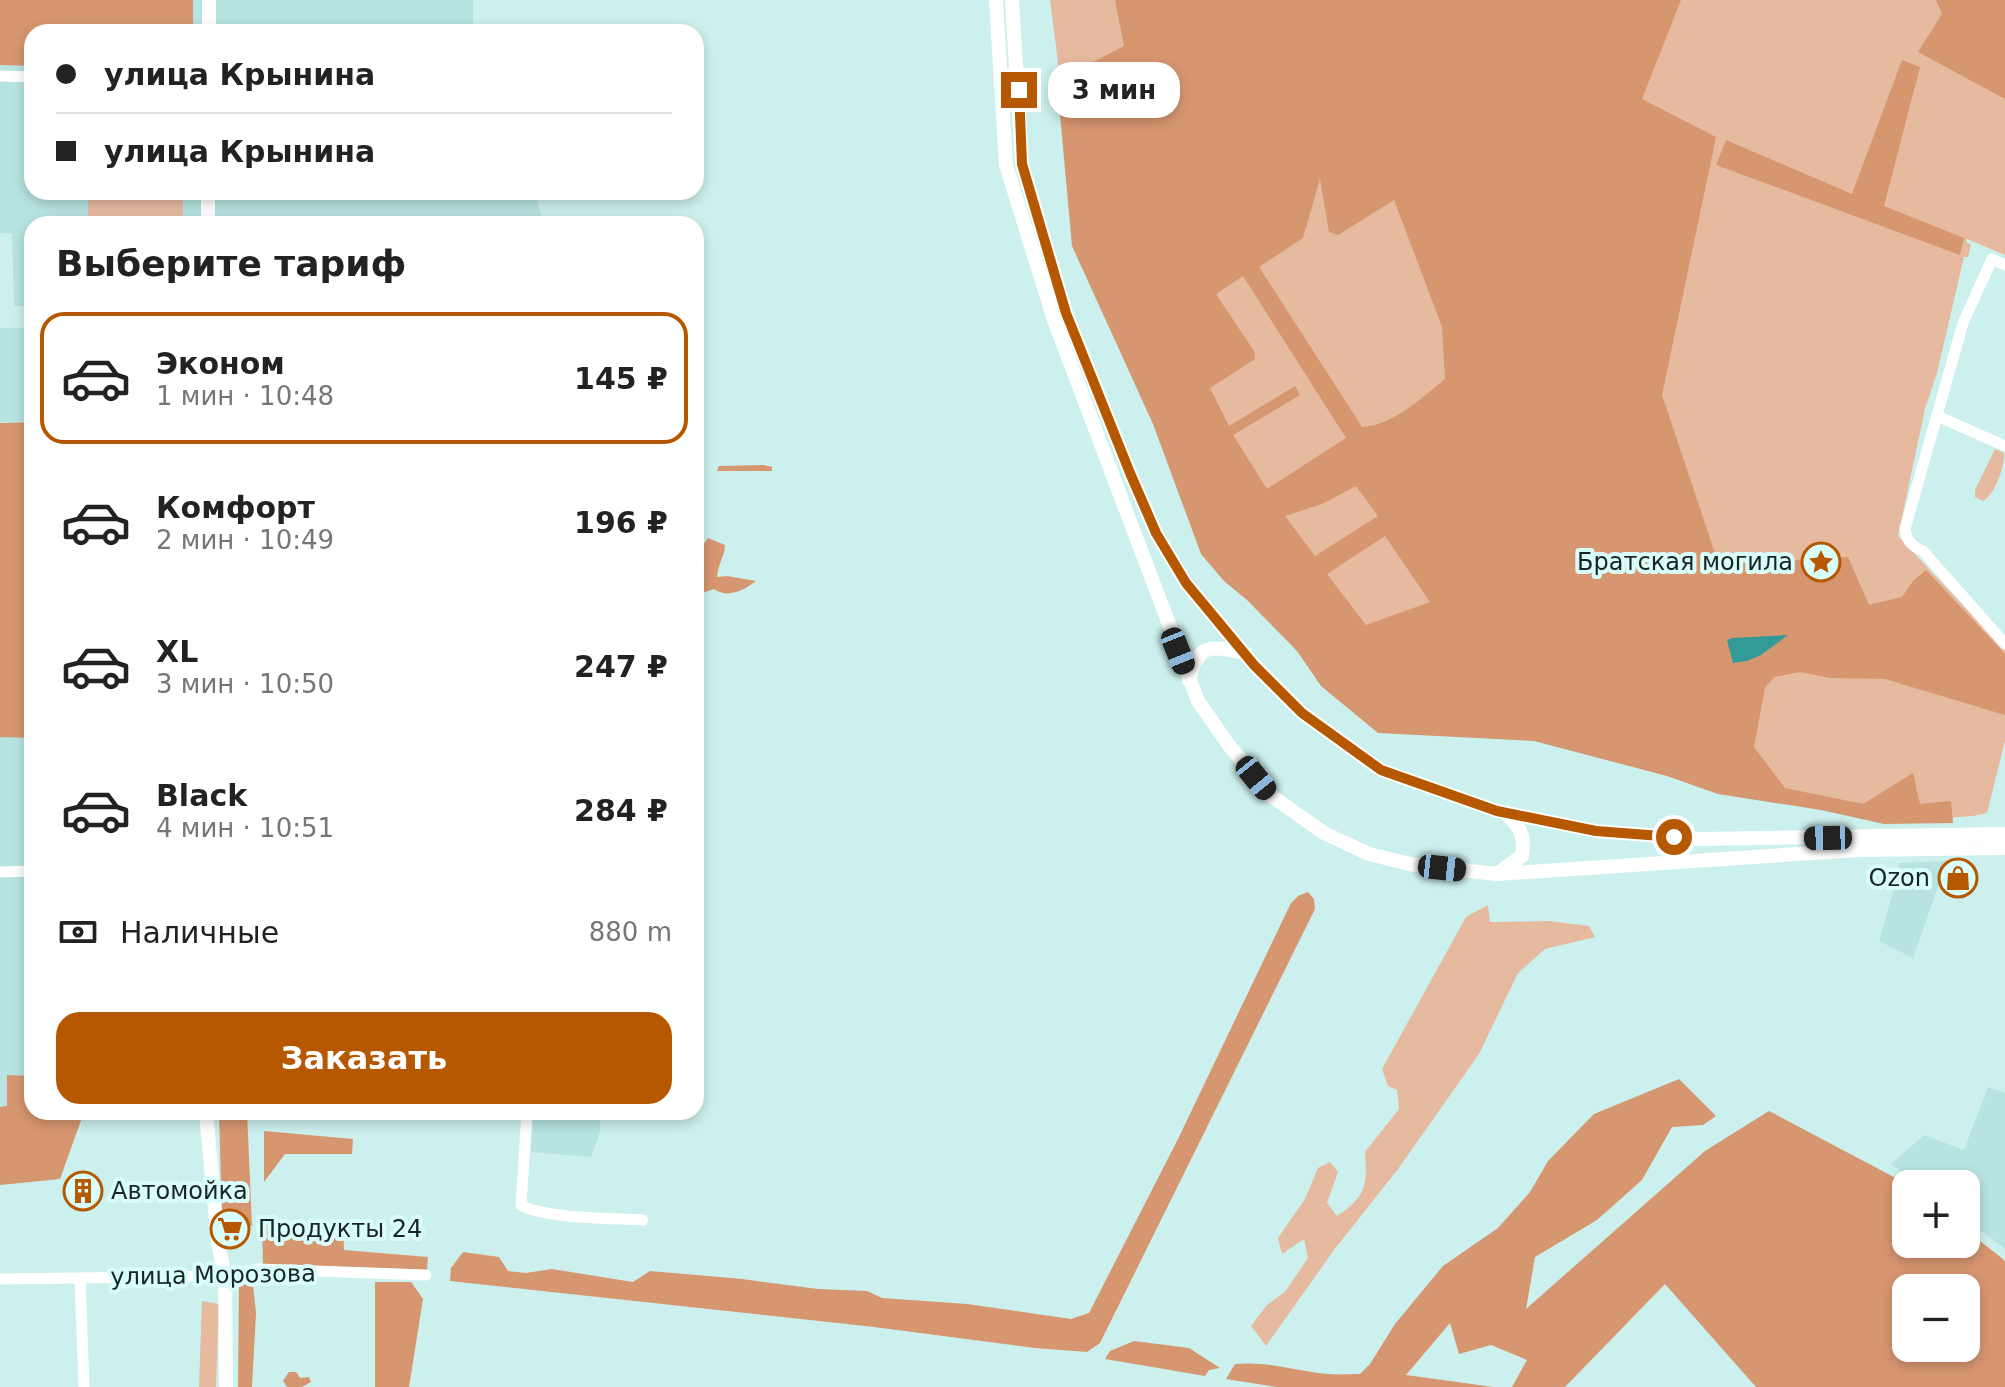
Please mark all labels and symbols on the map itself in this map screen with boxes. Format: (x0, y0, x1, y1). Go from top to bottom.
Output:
callout: 3 мин (1047, 62, 1179, 118)
route end (1001, 72, 1037, 108)
place icon: Братская могила (1800, 541, 1842, 583)
place label: Братская могила (1577, 548, 1793, 576)
car (1158, 624, 1198, 678)
car (1232, 752, 1280, 804)
route start (1656, 819, 1692, 855)
car (1804, 826, 1852, 850)
car (1417, 854, 1467, 882)
shop icon: Ozon (1937, 857, 1979, 899)
place label: Ozon (1869, 864, 1930, 892)
building icon: Автомойка (62, 1170, 104, 1212)
place label: Автомойка (111, 1177, 248, 1205)
supermarket icon: Продукты 24 (209, 1208, 251, 1250)
place label: Продукты 24 (258, 1215, 422, 1243)
street label: улица Морозова (110, 1259, 316, 1291)

